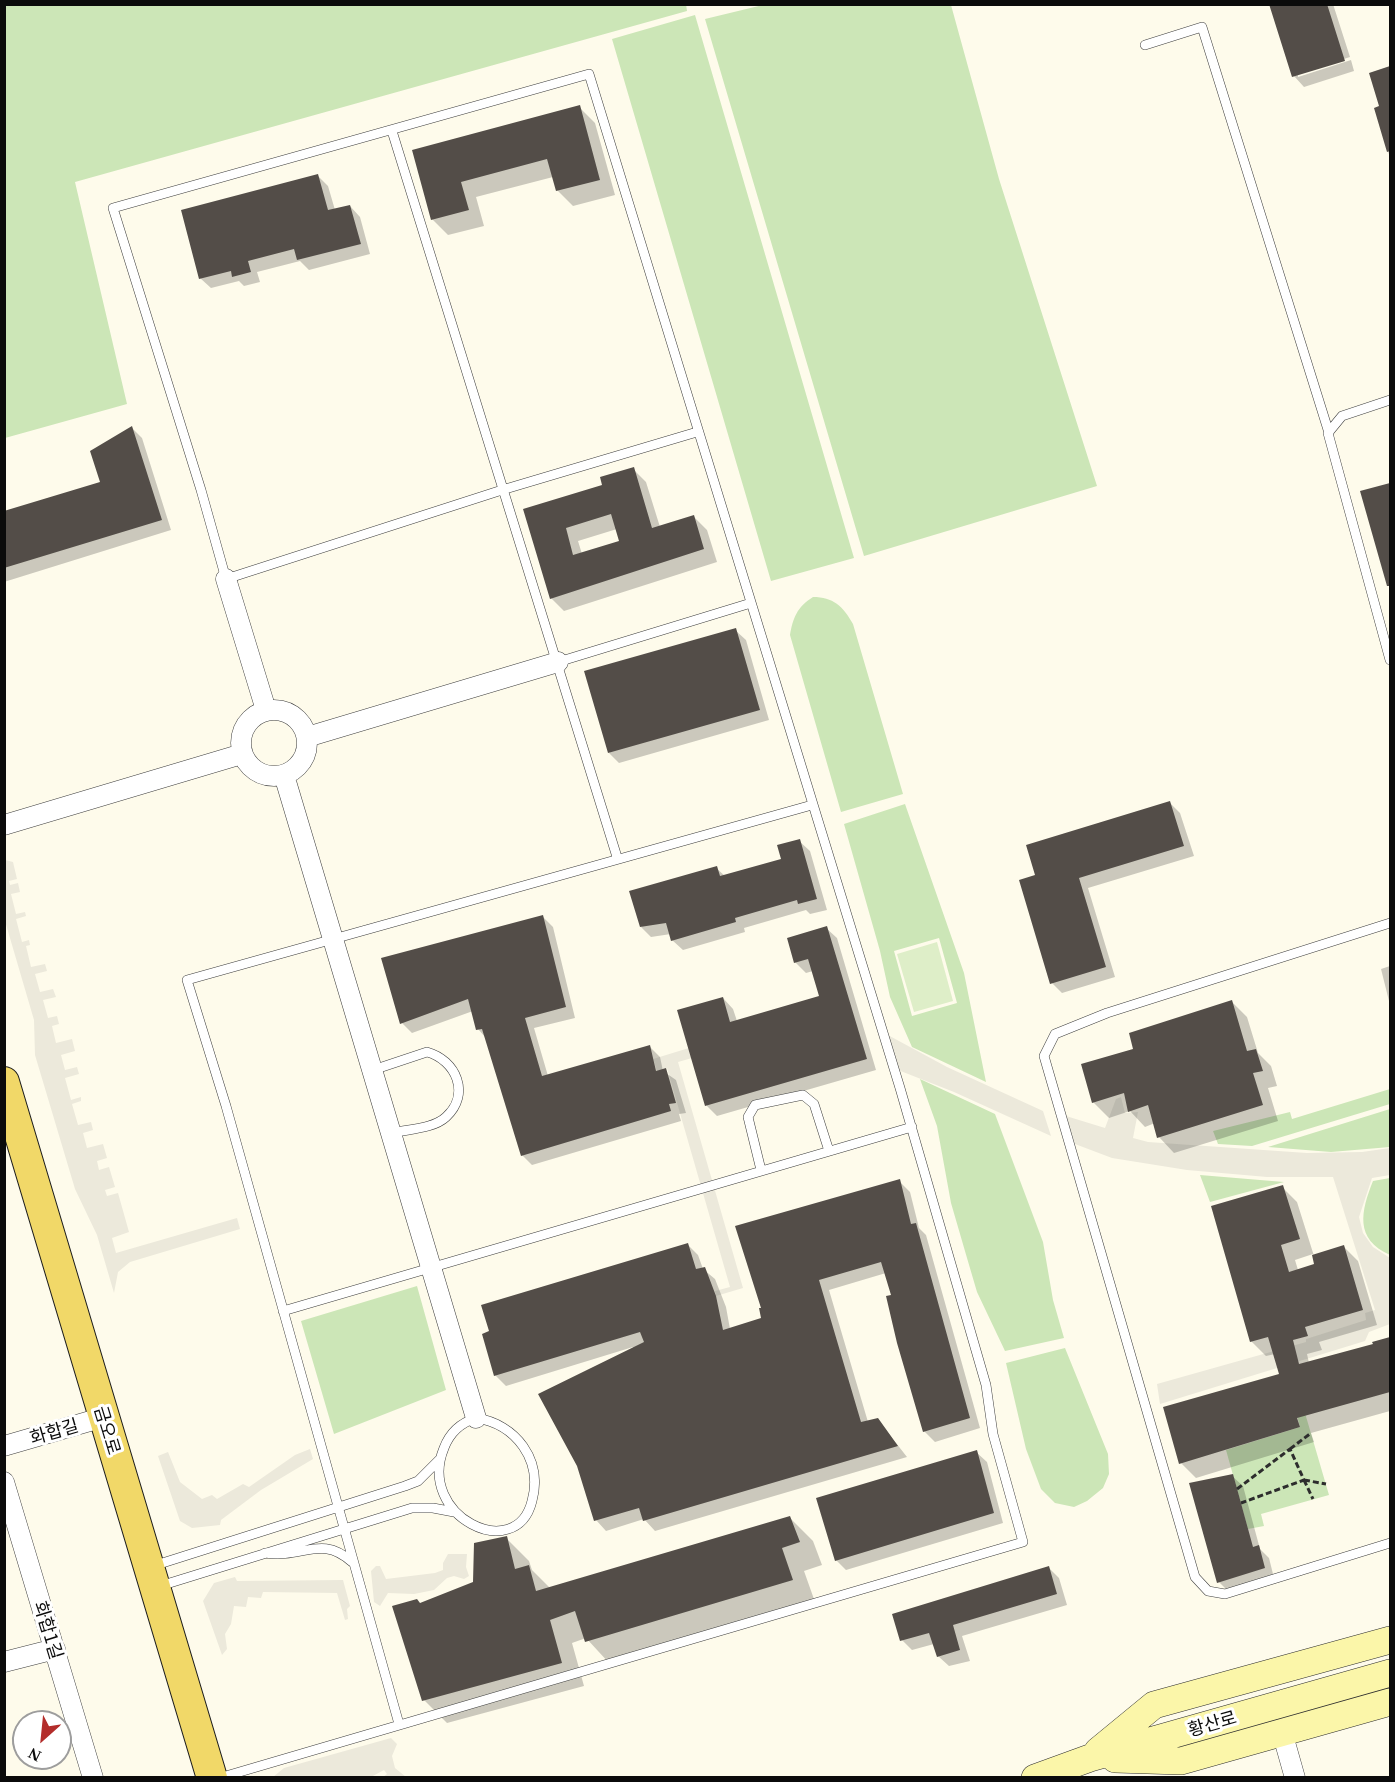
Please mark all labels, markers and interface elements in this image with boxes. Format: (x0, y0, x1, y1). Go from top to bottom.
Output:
street label: 금오로 (90, 1403, 126, 1457)
street label: 화합길 (27, 1414, 81, 1448)
street label: 화합1길 (30, 1598, 68, 1662)
street label: 황산로 (1185, 1706, 1239, 1740)
north arrow (12, 1710, 72, 1770)
text: N (25, 1745, 44, 1765)

